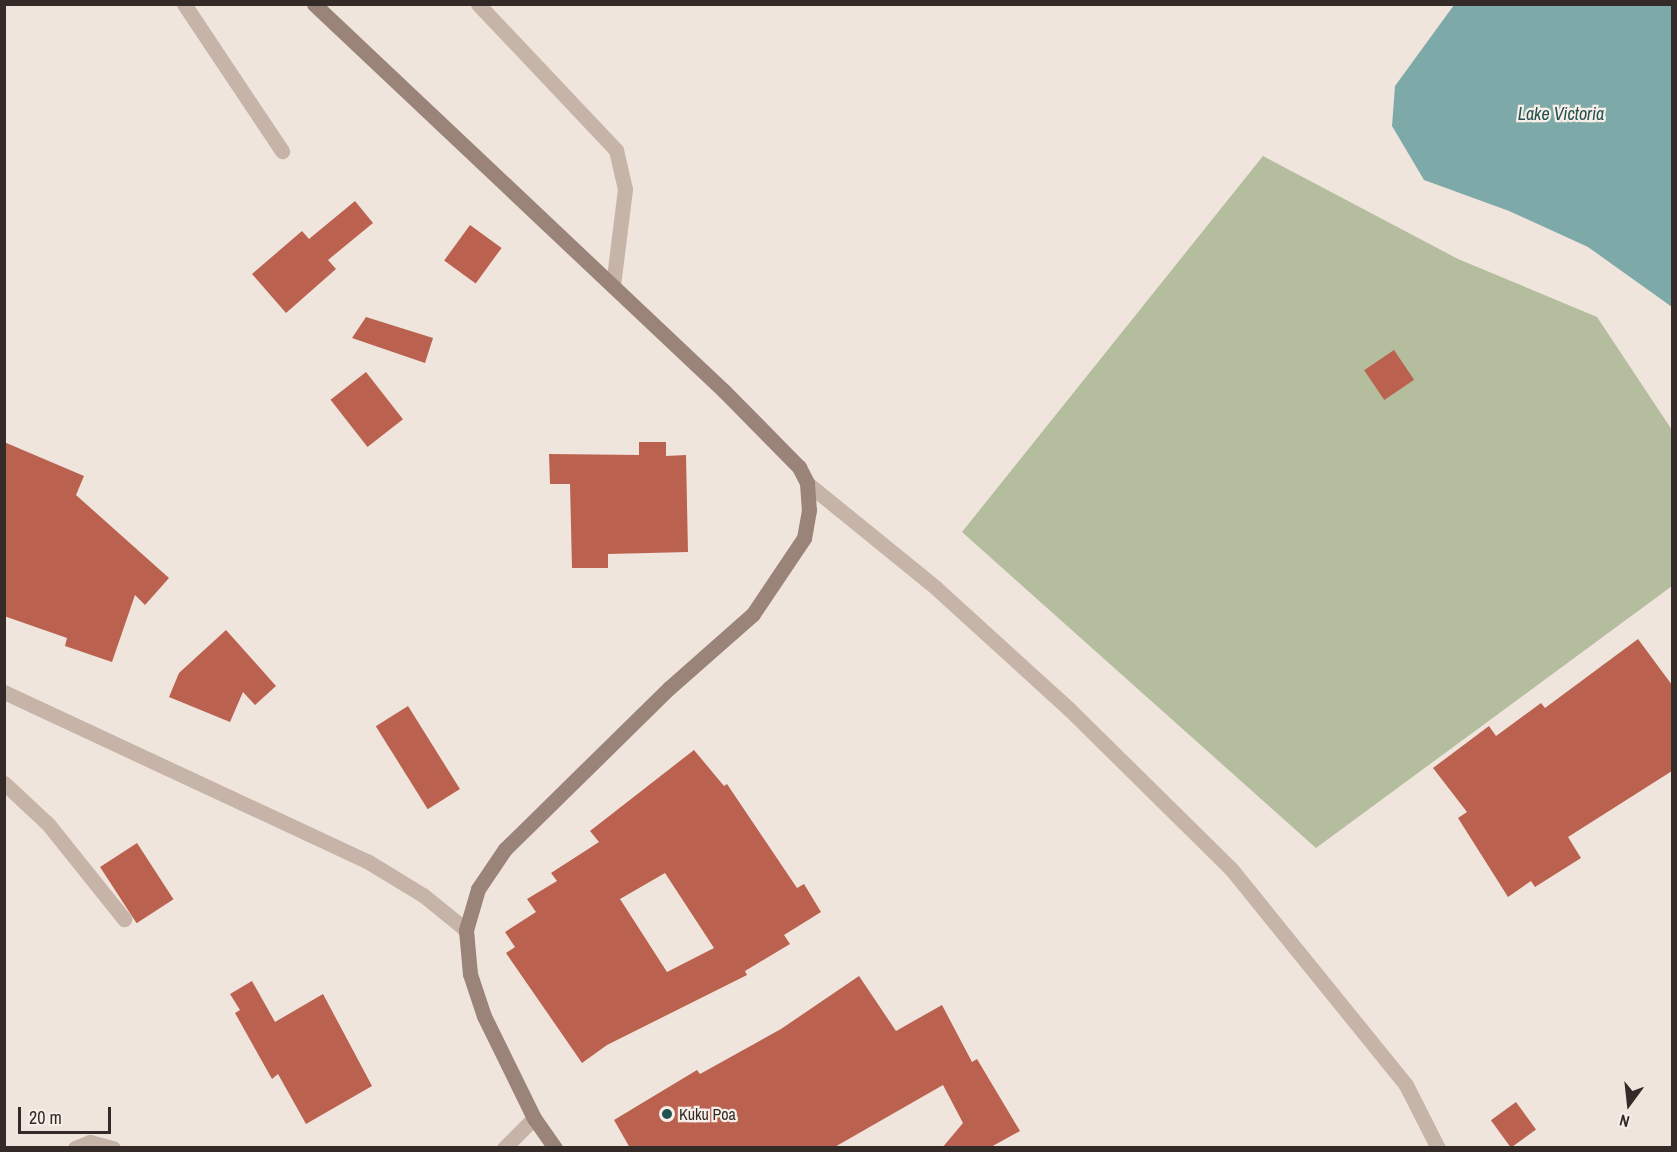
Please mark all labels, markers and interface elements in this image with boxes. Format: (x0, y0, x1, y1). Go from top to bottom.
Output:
water label: Lake Victoria (1518, 103, 1604, 125)
north arrow (1599, 1074, 1659, 1134)
scale bar (21, 1095, 114, 1133)
place label: Kuku Poa (679, 1104, 736, 1124)
text: 20 m (29, 1105, 62, 1130)
marker: Kuku Poa (660, 1107, 674, 1121)
text: N (1617, 1110, 1632, 1133)

